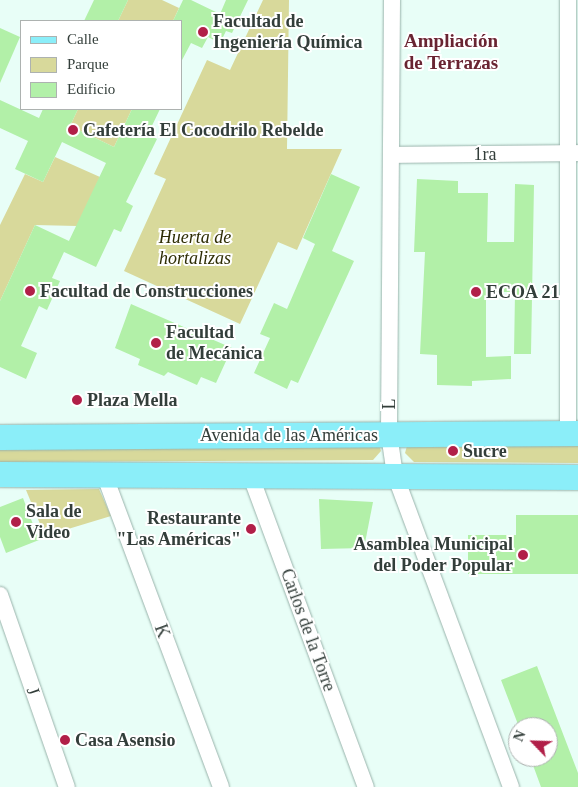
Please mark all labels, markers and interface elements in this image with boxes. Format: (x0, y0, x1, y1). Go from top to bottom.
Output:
place label: Facultad de Ingeniería Química (213, 11, 362, 54)
legend (20, 20, 182, 110)
marker: Facultad de Ingeniería Química (197, 26, 209, 38)
district label: Ampliación de Terrazas (404, 30, 498, 74)
text: Calle (67, 31, 99, 47)
text: Parque (67, 56, 109, 72)
text: Edificio (67, 81, 115, 97)
place label: Cafetería El Cocodrilo Rebelde (83, 119, 323, 141)
marker: Cafetería El Cocodrilo Rebelde (67, 124, 79, 136)
street label: 1ra (474, 143, 496, 165)
park label: Huerta de hortalizas (159, 227, 231, 270)
place label: Facultad de Construcciones (40, 280, 253, 302)
place label: ECOA 21 (486, 281, 561, 303)
marker: Facultad de Construcciones (24, 285, 36, 297)
marker: ECOA 21 (470, 286, 482, 298)
place label: Facultad de Mecánica (166, 322, 262, 364)
marker: Facultad de Mecánica (150, 337, 162, 349)
place label: Plaza Mella (87, 389, 177, 411)
marker: Plaza Mella (71, 394, 83, 406)
street label: L (378, 399, 400, 409)
street label: Avenida de las Américas (199, 424, 379, 446)
place label: Sucre (463, 440, 507, 462)
marker: Sucre (447, 445, 459, 457)
place label: Sala de Video (26, 501, 82, 544)
place label: Restaurante "Las Américas" (116, 508, 241, 550)
marker: Sala de Video (10, 516, 22, 528)
marker: Restaurante "Las Américas" (245, 523, 257, 535)
place label: Asamblea Municipal del Poder Popular (353, 534, 513, 576)
marker: Asamblea Municipal del Poder Popular (517, 549, 529, 561)
street label: Carlos de la Torre (276, 566, 340, 694)
street label: K (150, 621, 174, 641)
street label: J (22, 684, 44, 698)
north arrow (508, 717, 558, 767)
text: N (511, 728, 529, 744)
place label: Casa Asensio (75, 729, 177, 751)
marker: Casa Asensio (59, 734, 71, 746)

